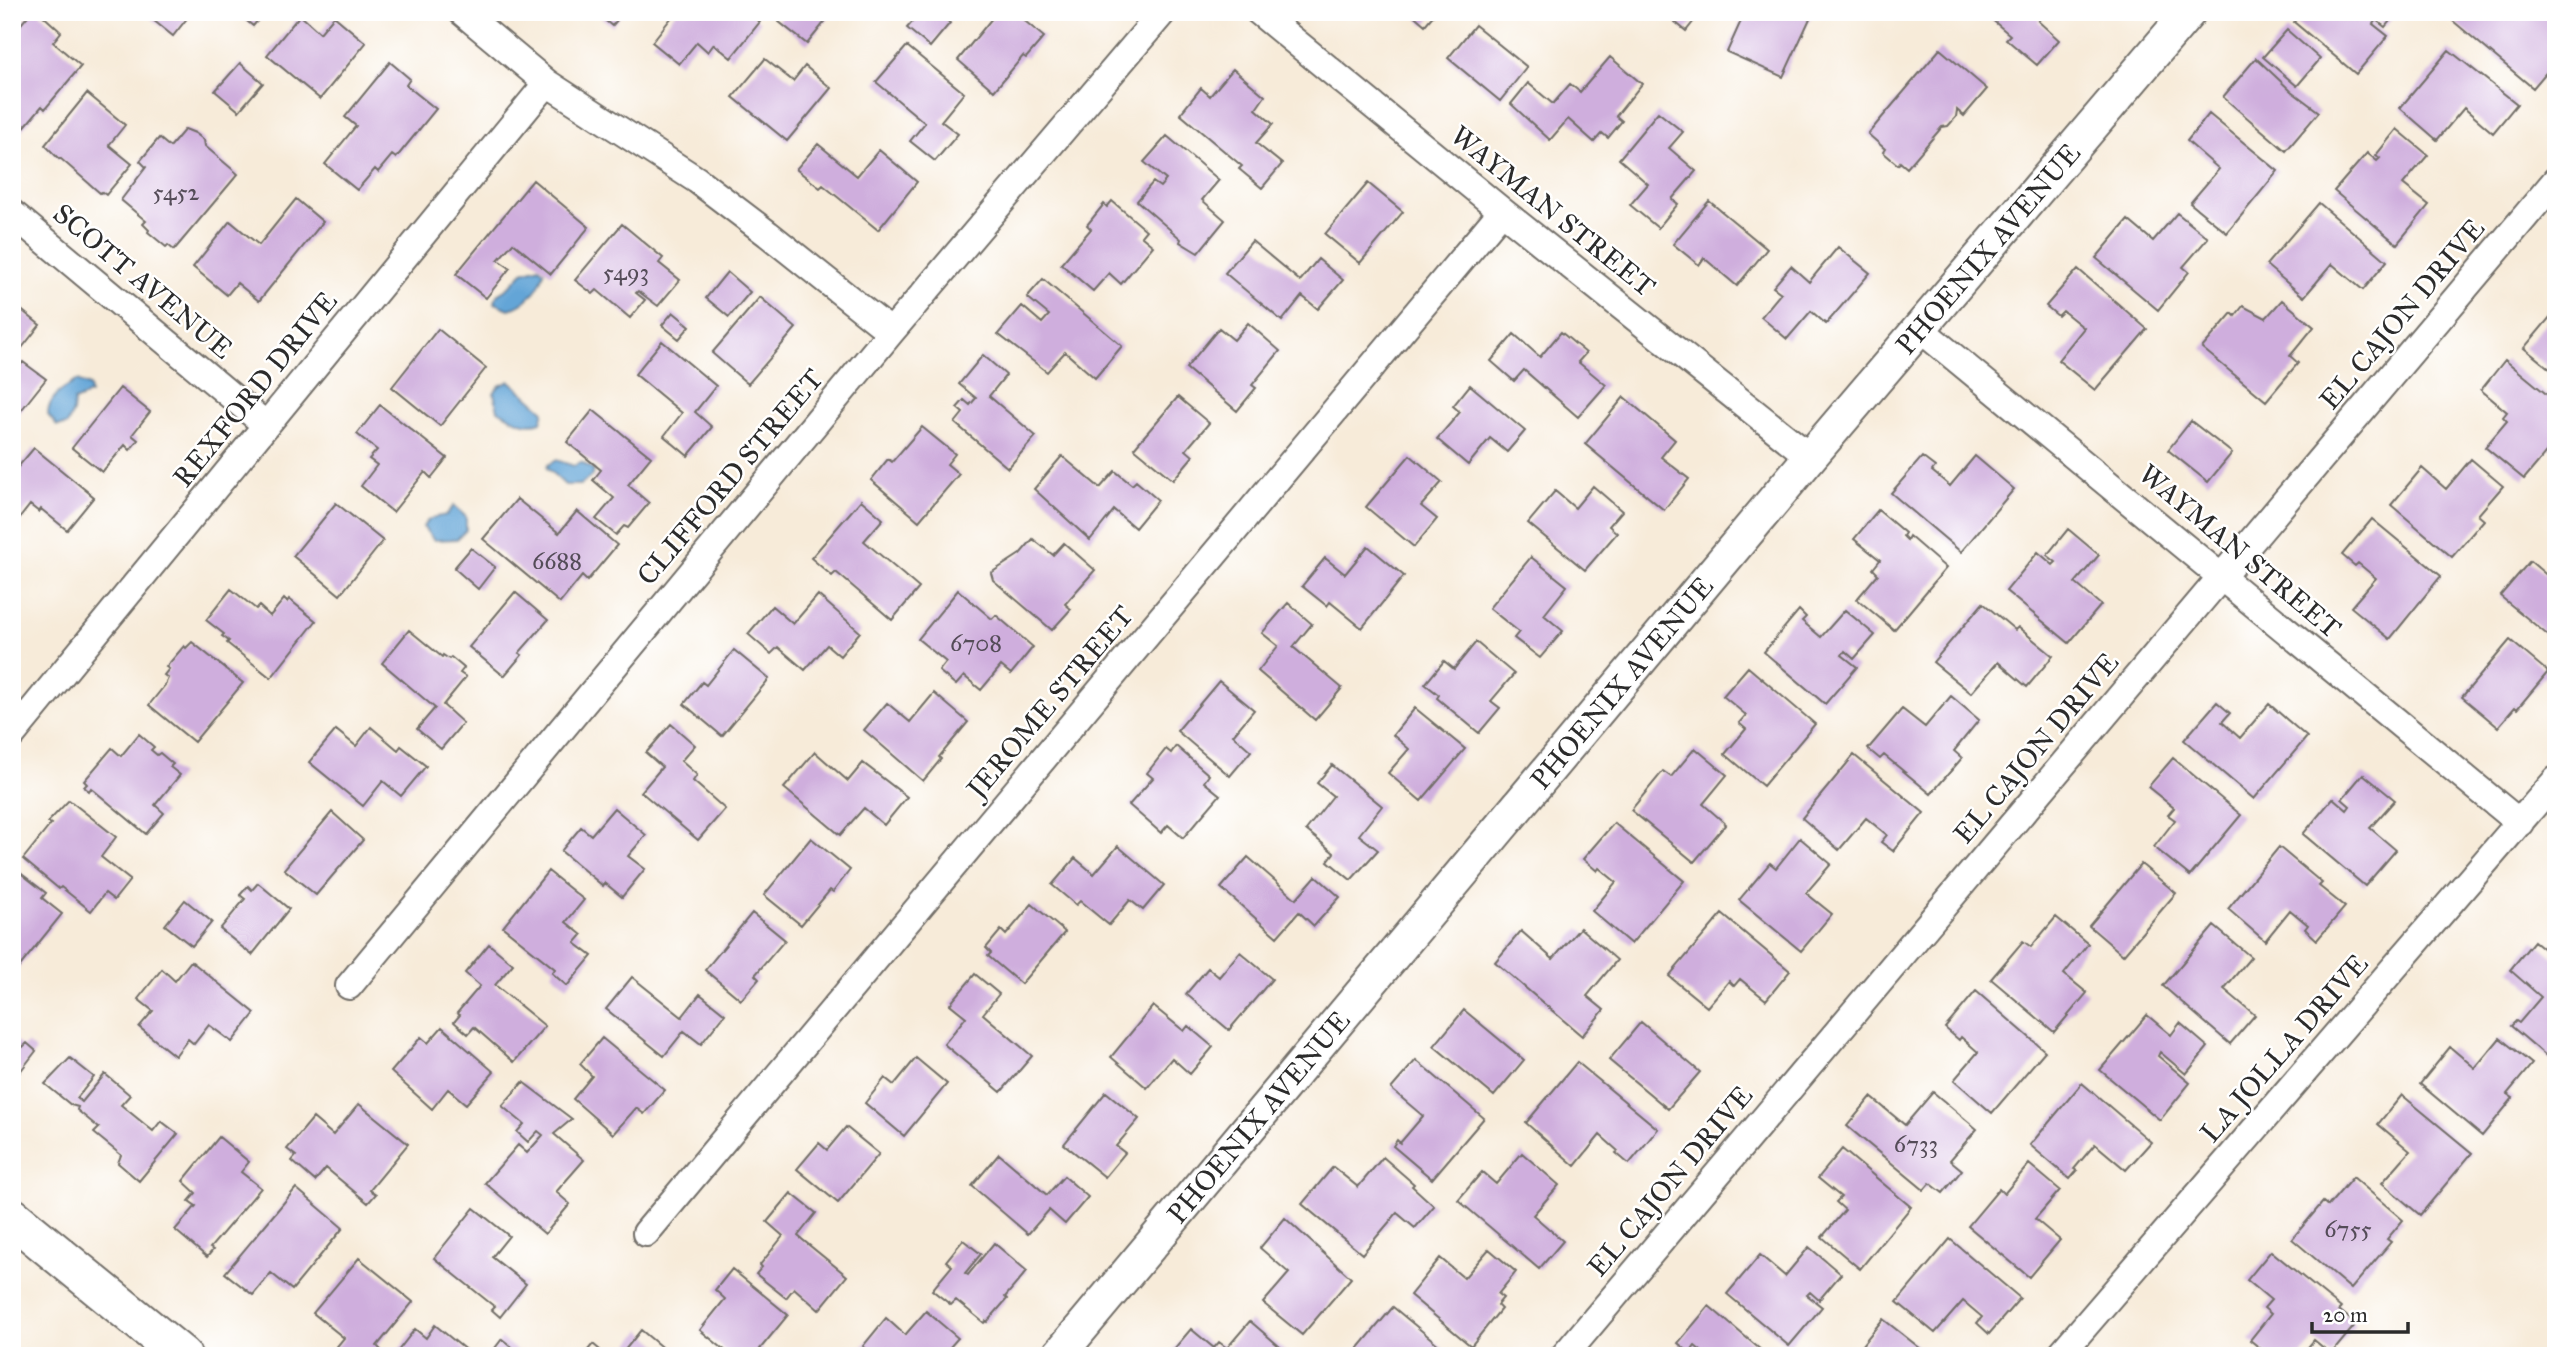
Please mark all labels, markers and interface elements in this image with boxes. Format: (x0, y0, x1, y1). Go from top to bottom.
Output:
street label: WAYMAN STREET (1444, 118, 1662, 304)
street label: PHOENIX AVENUE (1888, 136, 2087, 361)
house number: 5452 (153, 177, 200, 207)
street label: SCOTT AVENUE (46, 196, 240, 366)
street label: EL CAJON DRIVE (2312, 211, 2492, 417)
house number: 5493 (603, 257, 649, 287)
street label: REXFORD DRIVE (165, 284, 345, 494)
street label: CLIFFORD STREET (629, 362, 831, 592)
street label: WAYMAN STREET (2132, 456, 2348, 646)
house number: 6688 (532, 546, 582, 576)
street label: PHOENIX AVENUE (1522, 569, 1720, 796)
street label: JEROME STREET (957, 599, 1141, 808)
house number: 6708 (950, 628, 1002, 658)
street label: EL CAJON DRIVE (1946, 645, 2126, 851)
street label: LA JOLLA DRIVE (2193, 947, 2375, 1149)
street label: PHOENIX AVENUE (1159, 1003, 1357, 1230)
street label: EL CAJON DRIVE (1580, 1078, 1760, 1284)
house number: 6733 (1894, 1129, 1938, 1159)
house number: 6755 (2324, 1214, 2372, 1244)
scale bar (2312, 1291, 2409, 1335)
text: 20 m (2323, 1302, 2368, 1328)

